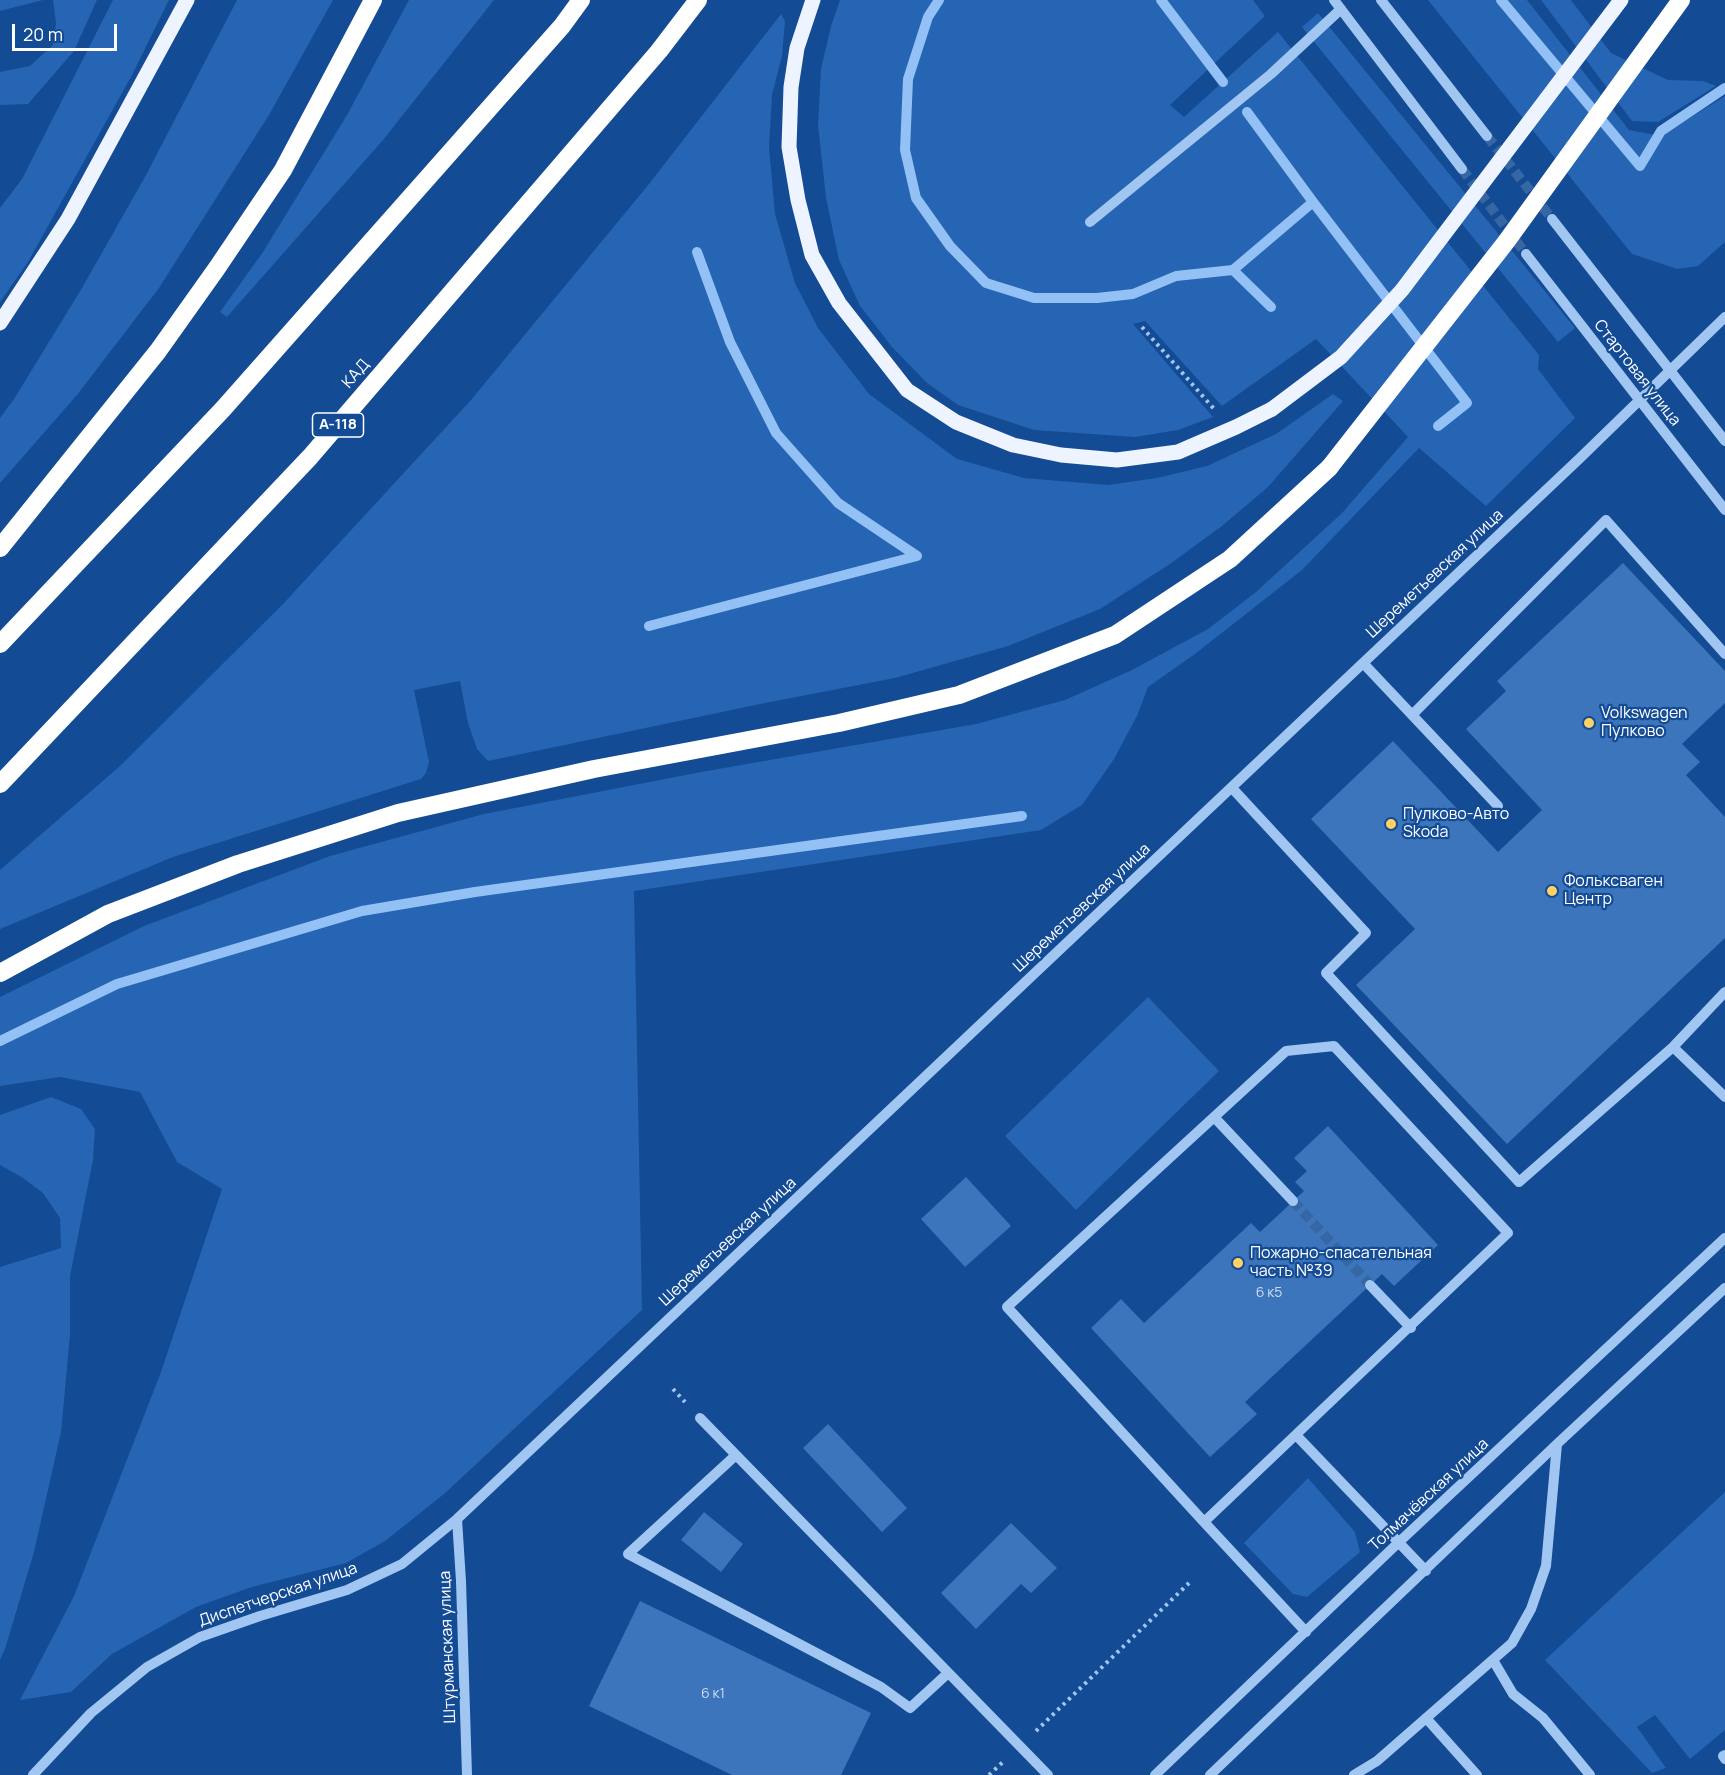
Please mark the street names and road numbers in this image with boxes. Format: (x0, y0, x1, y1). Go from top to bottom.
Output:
street label: Стартовая улица (1590, 316, 1684, 430)
street label: КАД (338, 356, 374, 392)
road number: А-118 (312, 413, 364, 437)
street label: Шереметьевская улица (1363, 506, 1507, 642)
street label: Шереметьевская улица (1010, 840, 1154, 976)
street label: Шереметьевская улица (656, 1174, 800, 1310)
street label: Толмачёвская улица (1365, 1435, 1493, 1555)
street label: Диспетчерская улица (196, 1559, 360, 1631)
street label: Штурманская улица (436, 1570, 460, 1724)

